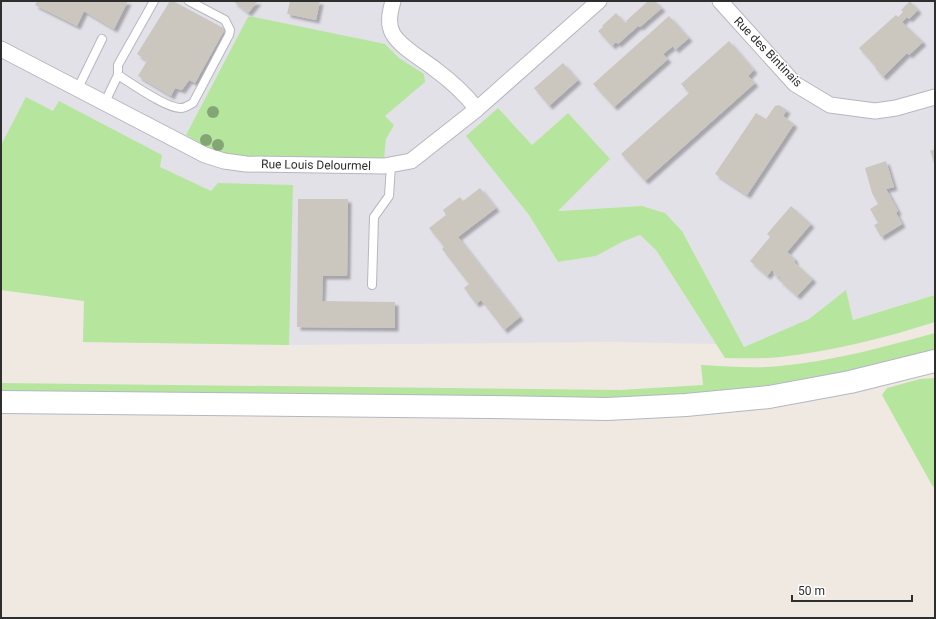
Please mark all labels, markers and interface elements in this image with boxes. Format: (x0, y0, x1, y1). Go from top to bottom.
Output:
street label: Rue des Bintinais (731, 14, 805, 90)
street label: Rue Louis Delourmel (261, 157, 371, 173)
scale bar (792, 577, 912, 603)
text: 50 m (798, 584, 825, 598)

